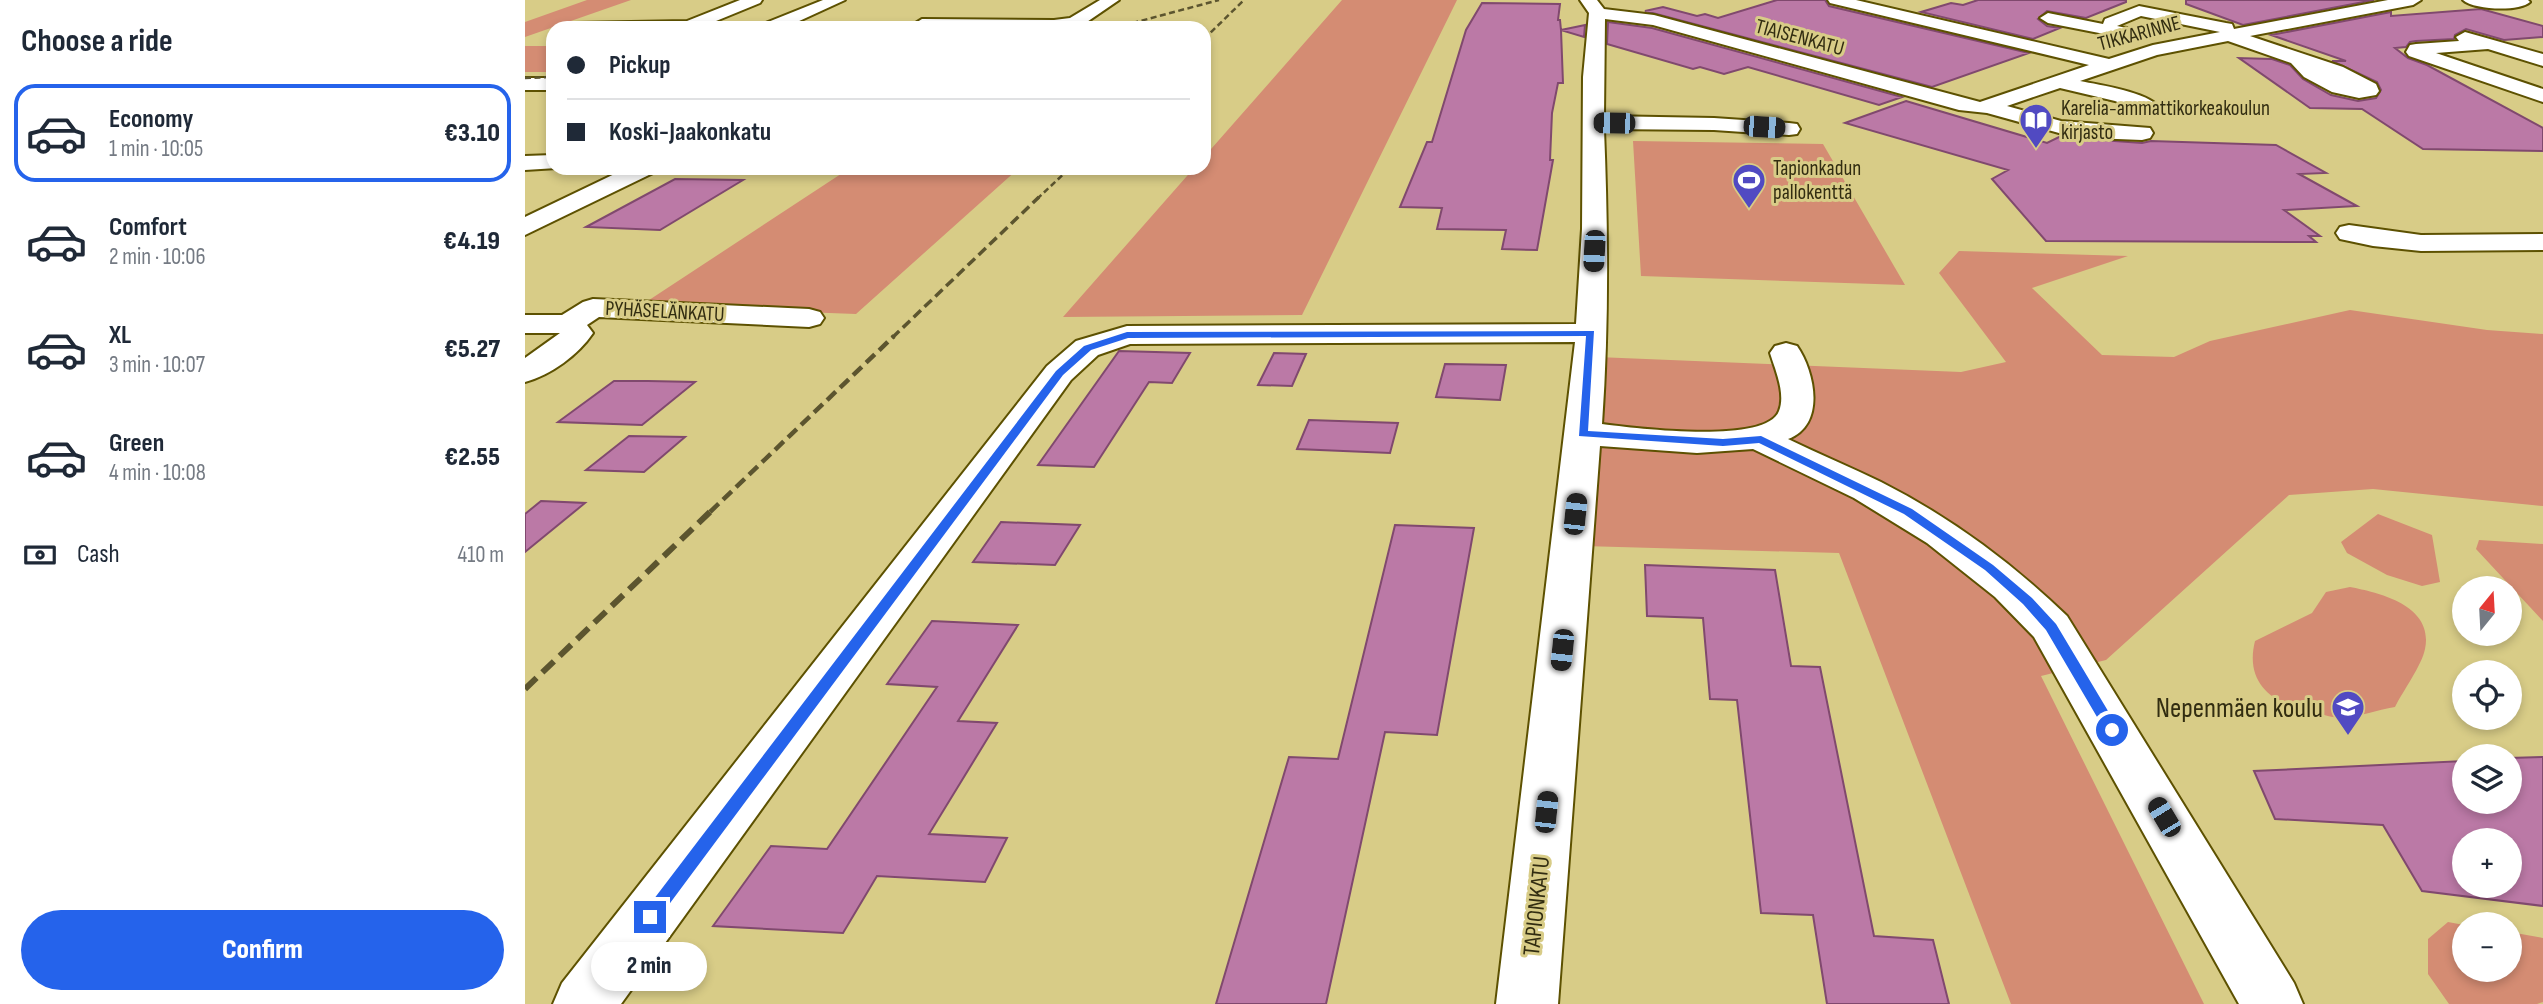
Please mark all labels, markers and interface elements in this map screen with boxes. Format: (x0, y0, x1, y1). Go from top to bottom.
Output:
street label: TIKKARINNE (2095, 10, 2183, 57)
street label: TIAISENKATU (1753, 14, 1847, 61)
text: Choose a ride (21, 22, 173, 61)
text: Pickup (609, 50, 671, 81)
place label: Karelia-ammattikorkeakoulun kirjasto (2061, 96, 2270, 145)
library icon: Karelia-ammattikorkeakoulun kirjasto (2017, 101, 2055, 150)
icon: car (25, 102, 88, 165)
text: Economy (109, 104, 193, 135)
car (1593, 112, 1636, 134)
car (1743, 115, 1786, 139)
text: Koski-Jaakonkatu (609, 117, 771, 148)
text: €3.10 (444, 118, 500, 149)
text: 1 min · 10:05 (109, 135, 203, 163)
place label: Tapionkadun pallokenttä (1773, 156, 1861, 205)
sports icon: Tapionkadun pallokenttä (1730, 161, 1768, 210)
icon: car (25, 210, 88, 273)
text: Comfort (109, 212, 187, 243)
text: €4.19 (443, 226, 500, 257)
car (1583, 229, 1606, 273)
text: 2 min · 10:06 (109, 243, 206, 271)
street label: PYHÄSELÄNKATU (605, 296, 725, 327)
icon: car (25, 318, 88, 381)
text: XL (109, 320, 131, 351)
text: €5.27 (444, 334, 500, 365)
text: 3 min · 10:07 (109, 351, 205, 379)
icon: car (25, 426, 88, 489)
text: Green (109, 428, 164, 459)
text: €2.55 (444, 442, 500, 473)
text: 4 min · 10:08 (109, 459, 206, 487)
car (1563, 492, 1588, 536)
icon: cash (21, 536, 59, 574)
text: Cash (77, 539, 120, 570)
text: 410 m (458, 541, 504, 569)
north arrow (2452, 576, 2522, 646)
map controls (2452, 576, 2522, 982)
car (1550, 628, 1575, 672)
button: locate (2452, 660, 2522, 730)
school or university icon: Nepenmäen koulu (2329, 688, 2367, 737)
place label: Nepenmäen koulu (2156, 692, 2323, 725)
route start (2096, 714, 2128, 746)
button: layers (2452, 744, 2522, 814)
car (1534, 790, 1559, 834)
car (2145, 794, 2184, 840)
button: + (2452, 828, 2522, 898)
street label: TAPIONKATU (1517, 855, 1556, 957)
route end (634, 901, 666, 933)
button: Confirm (21, 910, 504, 990)
button: − (2452, 912, 2522, 982)
callout: 2 min (592, 942, 708, 990)
text: 2 min (627, 952, 671, 980)

